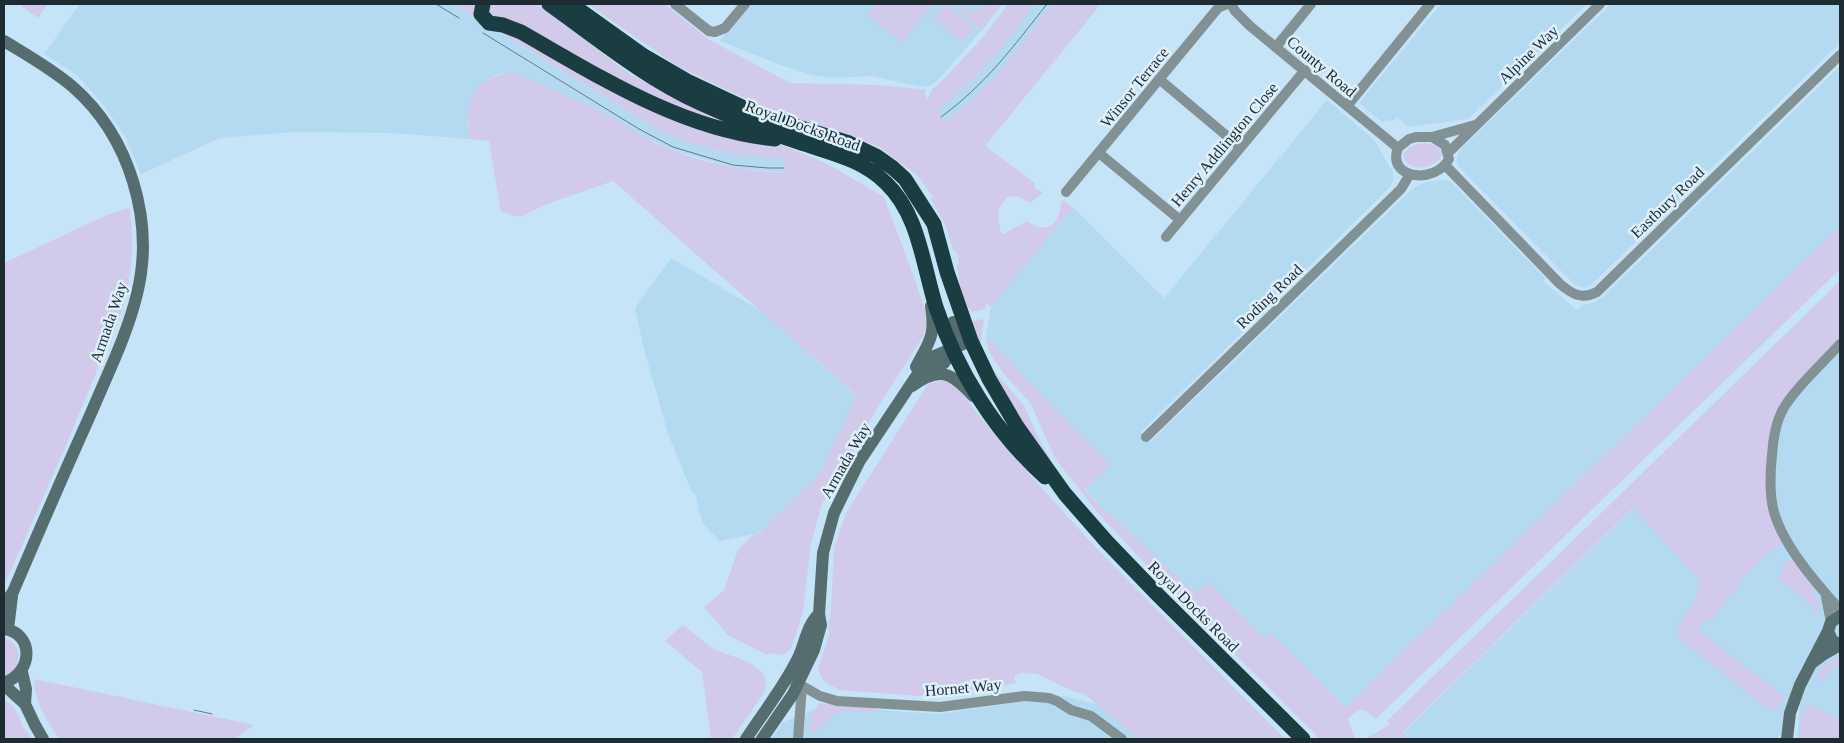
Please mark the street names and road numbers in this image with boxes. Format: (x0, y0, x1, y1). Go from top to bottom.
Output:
street label: Alpine Way (1495, 22, 1562, 88)
street label: County Road (1283, 33, 1360, 101)
street label: Winsor Terrace (1097, 44, 1172, 131)
street label: Henry Addlington Close (1168, 79, 1282, 210)
street label: Royal Docks Road (743, 97, 863, 155)
street label: Eastbury Road (1627, 163, 1708, 242)
street label: Roding Road (1233, 261, 1306, 333)
street label: Armada Way (87, 280, 131, 365)
street label: Armada Way (817, 420, 875, 501)
street label: Royal Docks Road (1144, 558, 1242, 656)
street label: Hornet Way (924, 676, 1002, 700)

